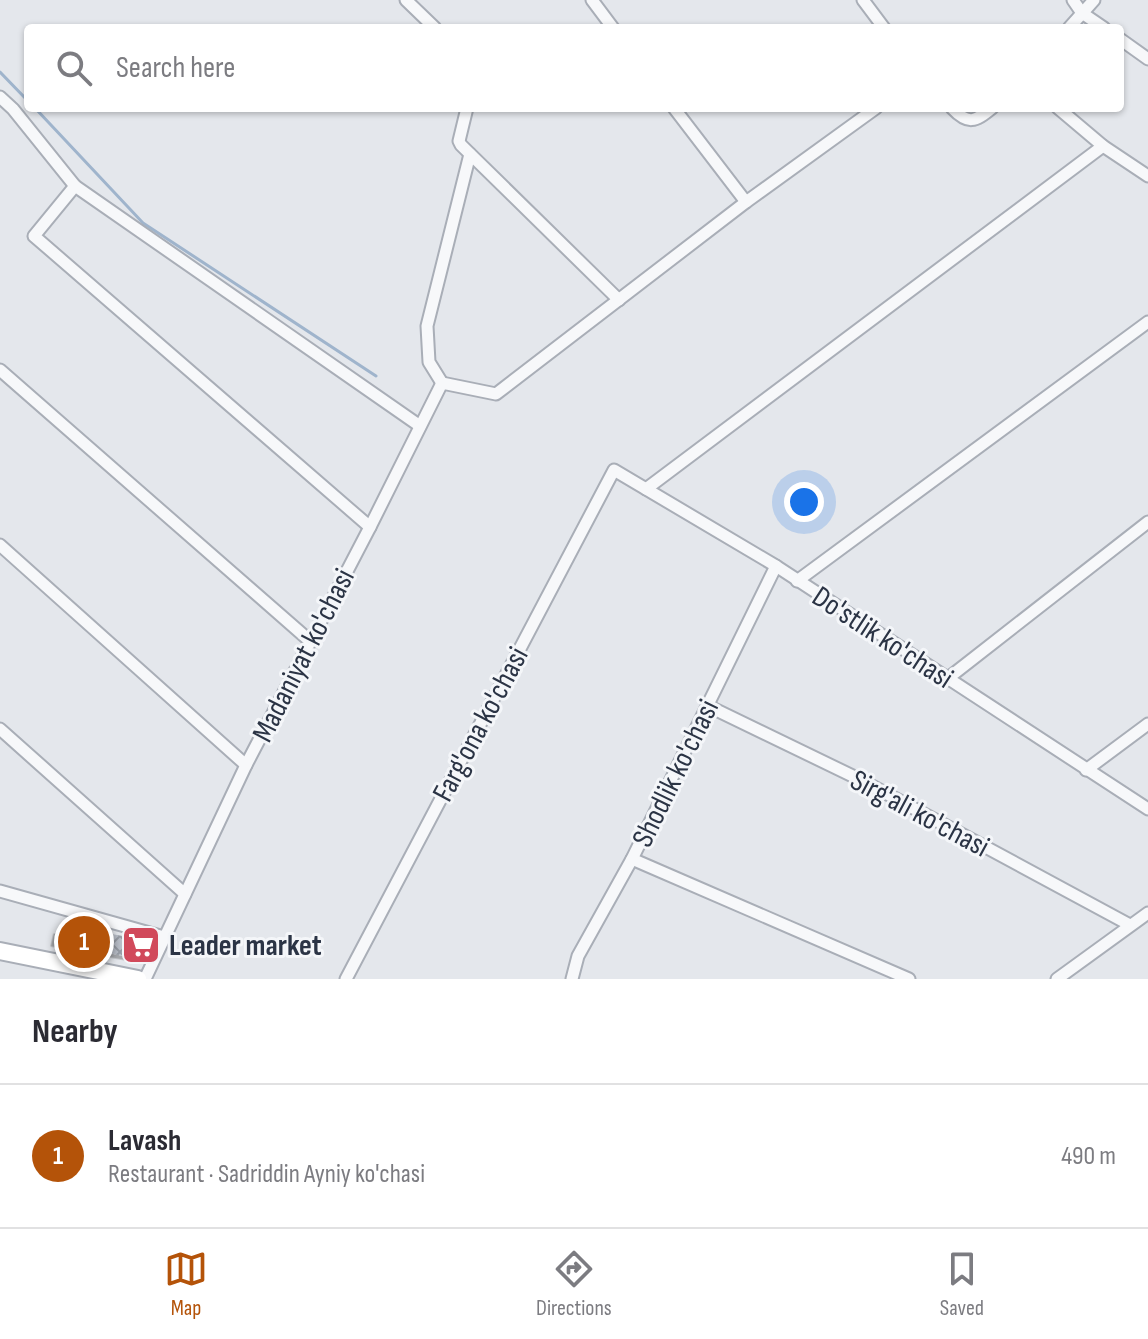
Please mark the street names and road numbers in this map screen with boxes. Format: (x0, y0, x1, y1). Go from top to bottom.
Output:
street label: Madaniyat ko'chasi (245, 563, 363, 748)
street label: Do'stlik ko'chasi (805, 579, 960, 697)
street label: Farg'ona ko'chasi (425, 641, 537, 808)
street label: Shodlik ko'chasi (625, 694, 727, 853)
street label: Sirg'ali ko'chasi (844, 762, 995, 865)

